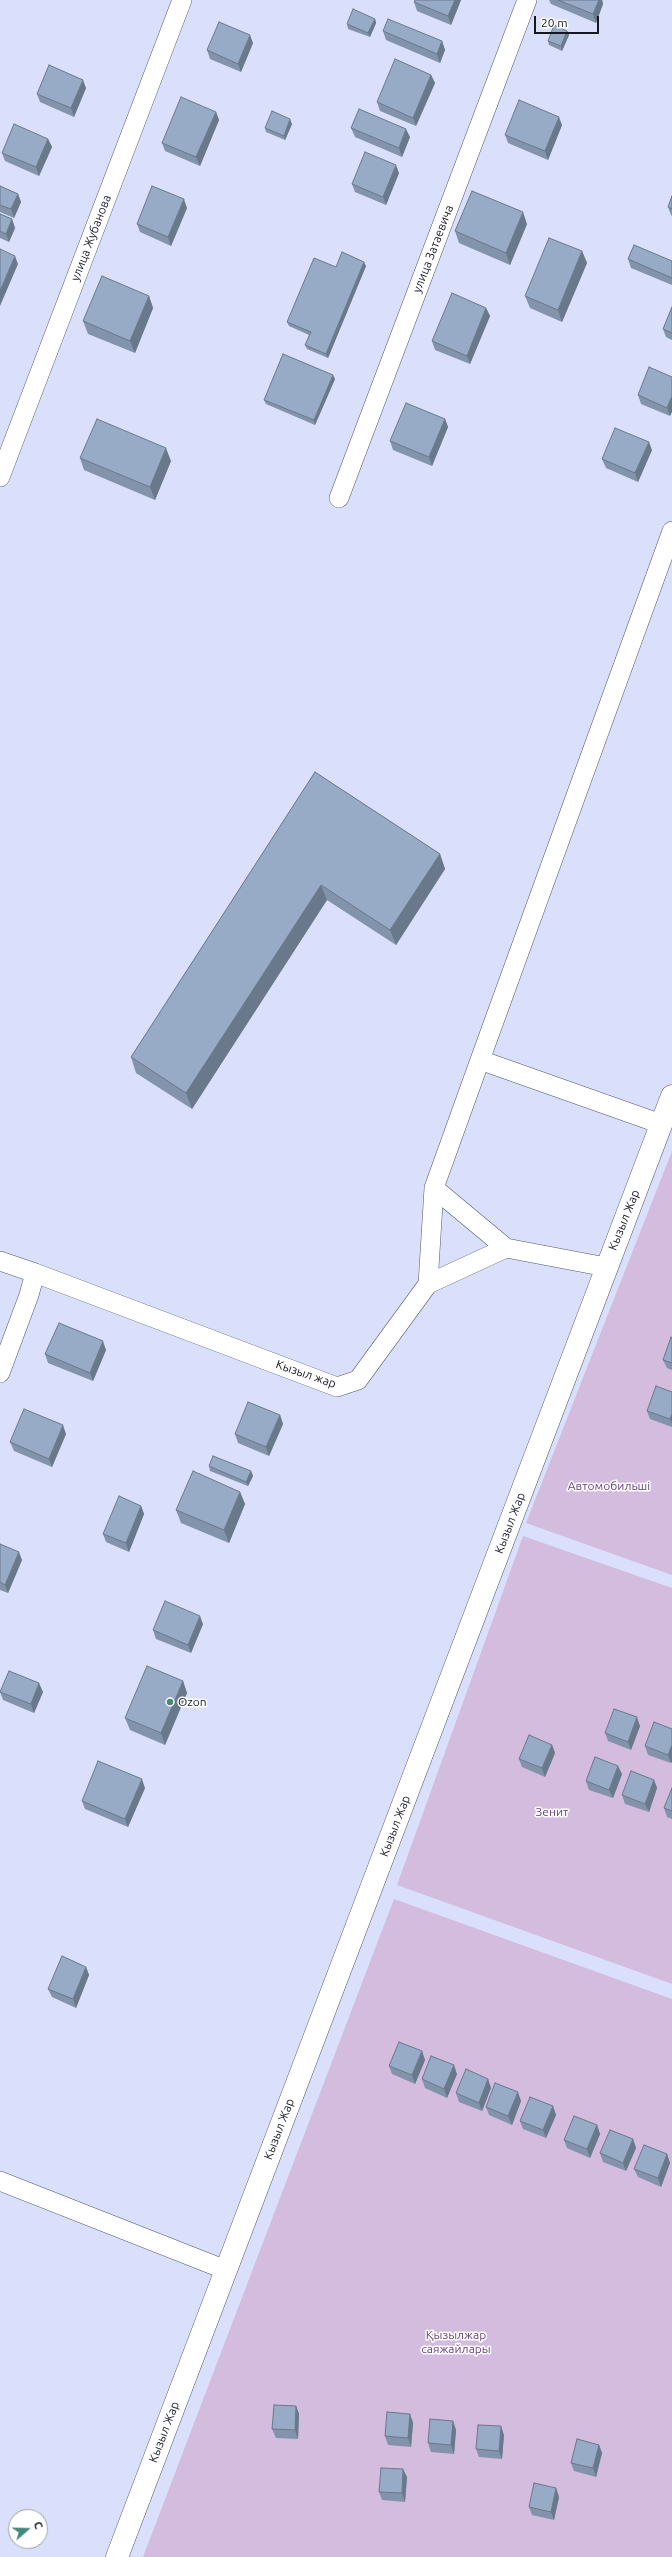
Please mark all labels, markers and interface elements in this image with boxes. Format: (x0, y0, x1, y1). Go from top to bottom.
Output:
scale bar (536, 8, 601, 34)
text: 20 m (541, 16, 568, 29)
street label: улица Жубанова (68, 193, 114, 283)
street label: улица Затаевича (410, 203, 456, 295)
street label: Кызыл Жар (605, 1188, 643, 1252)
street label: Кызыл жар (274, 1357, 338, 1391)
park label: Автомобильші (568, 1479, 650, 1493)
street label: Кызыл Жар (492, 1490, 528, 1556)
place label: Ozon (178, 1695, 207, 1709)
marker: Ozon (165, 1697, 175, 1707)
street label: Кызыл Жар (377, 1793, 413, 1859)
park label: Зенит (536, 1805, 568, 1819)
street label: Кызыл Жар (261, 2096, 297, 2162)
park label: Қызылжар саяжайлары (421, 2328, 491, 2356)
street label: Кызыл Жар (146, 2399, 182, 2465)
north arrow (8, 2509, 48, 2549)
text: С (31, 2520, 45, 2531)

